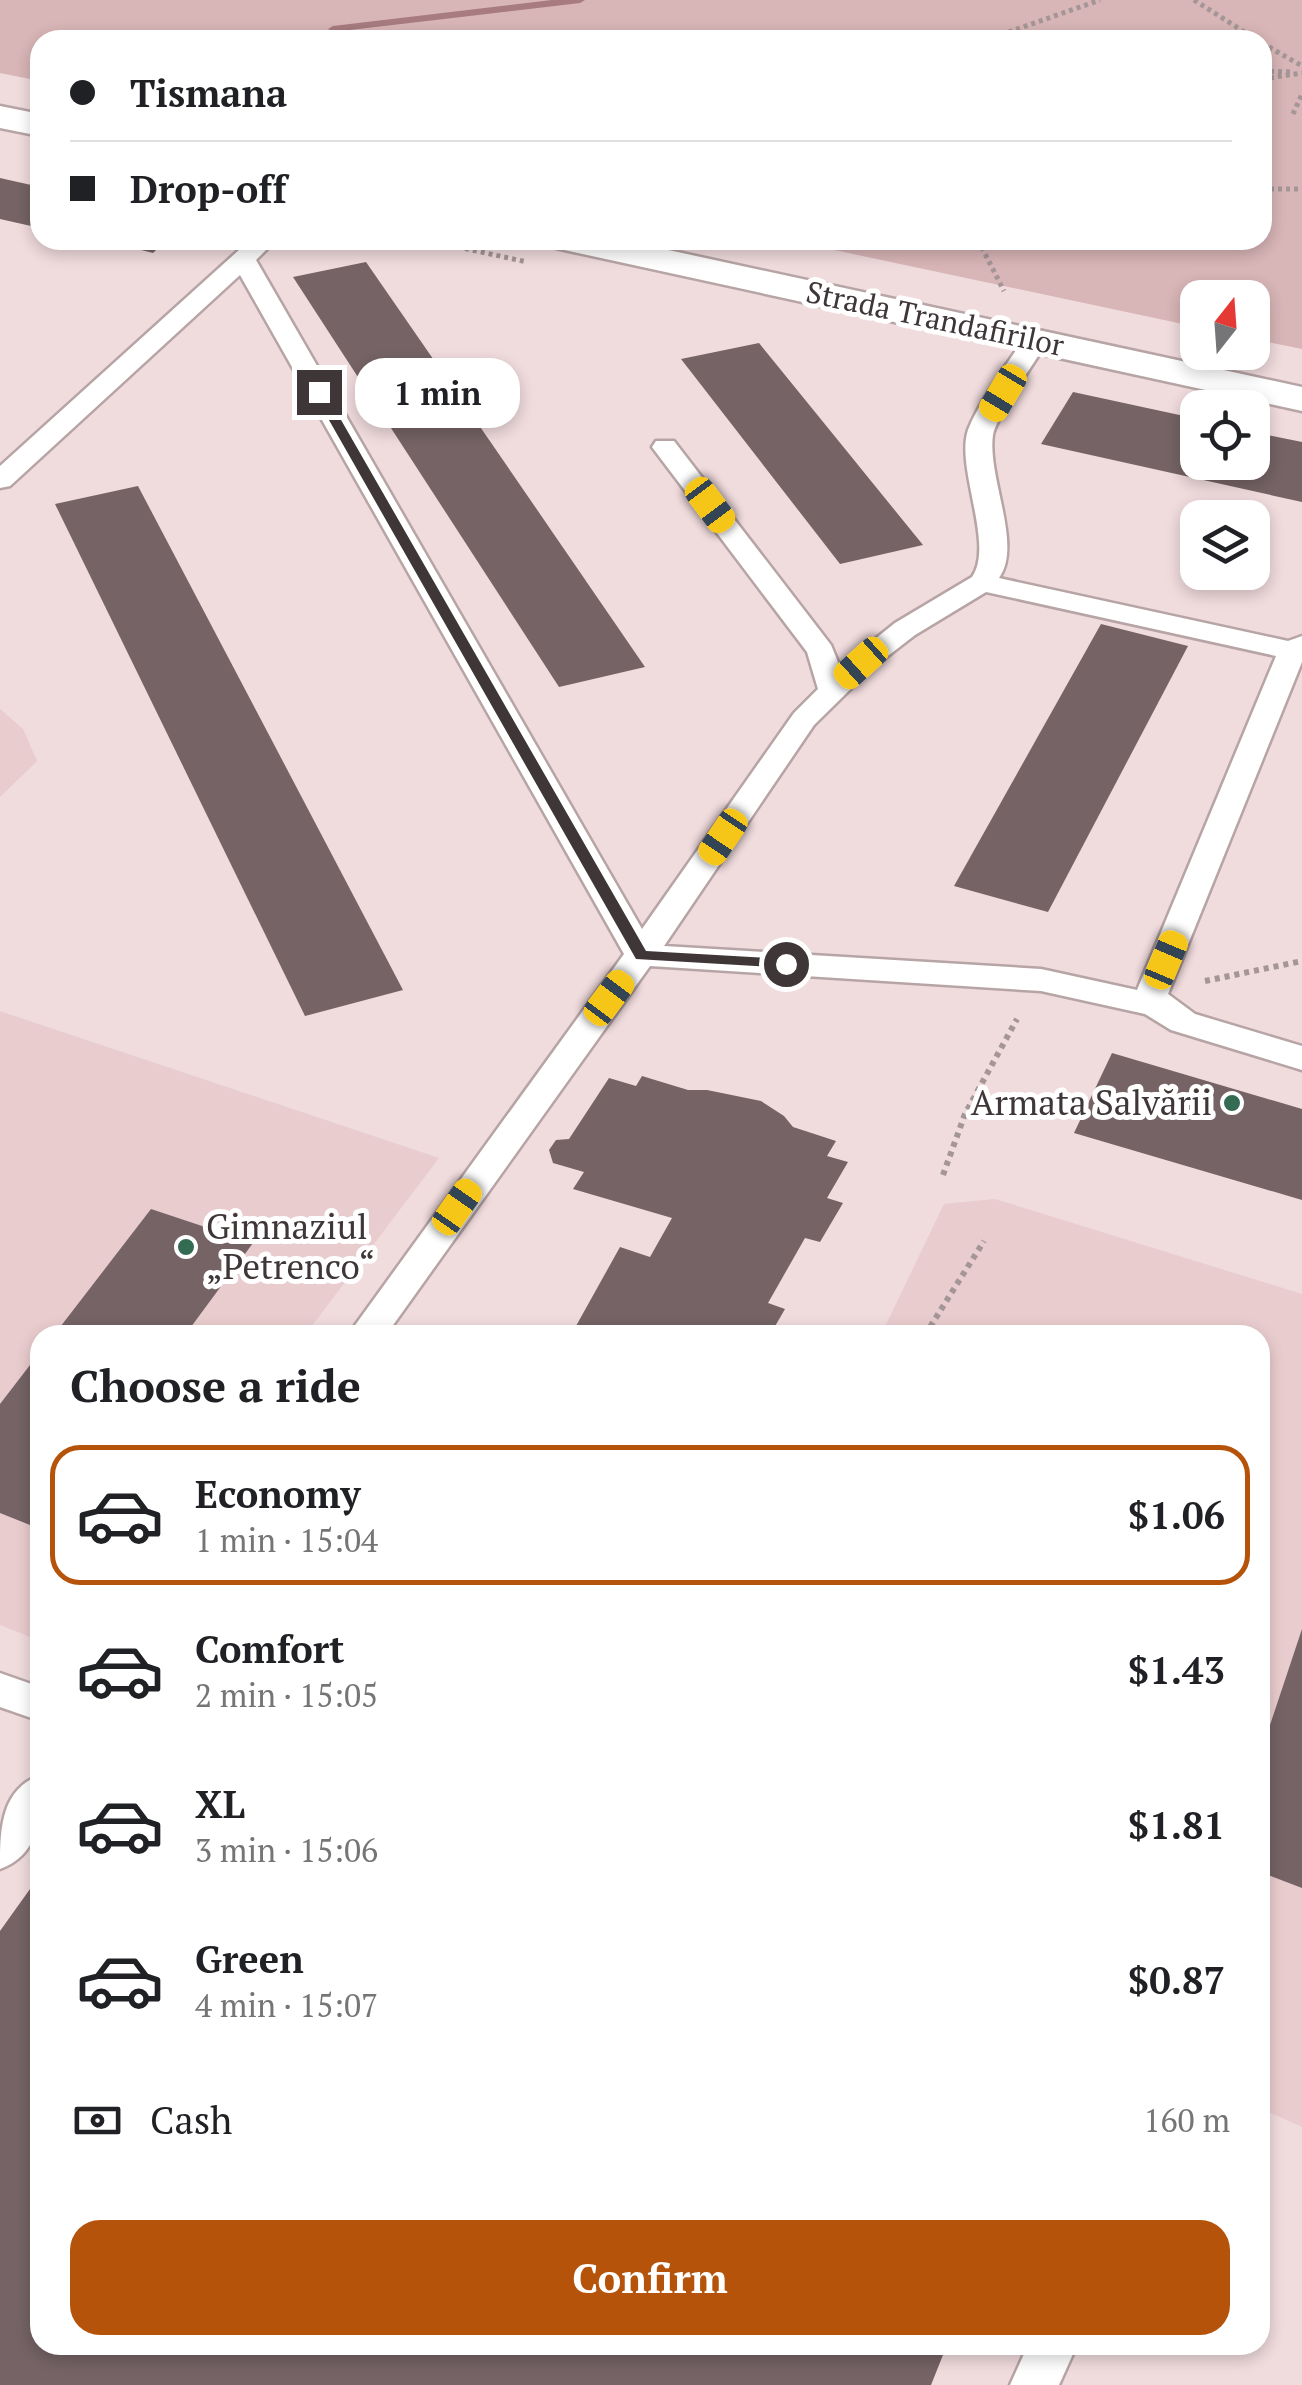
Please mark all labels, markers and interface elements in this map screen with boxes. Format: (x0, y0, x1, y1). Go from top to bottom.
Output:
text: Tismana (130, 68, 287, 118)
text: Drop-off (130, 164, 287, 214)
street label: Strada Trandafirilor (803, 271, 1068, 365)
north arrow (1180, 280, 1270, 370)
map controls (1180, 280, 1270, 590)
callout: 1 min (354, 357, 519, 427)
car (975, 360, 1031, 426)
route end (297, 370, 342, 415)
text: 1 min (394, 372, 481, 414)
button: locate (1180, 390, 1270, 480)
car (680, 472, 740, 538)
button: layers (1180, 500, 1270, 590)
car (829, 632, 893, 694)
car (694, 804, 752, 870)
car (1140, 927, 1192, 993)
route start (764, 942, 809, 987)
car (579, 965, 639, 1031)
place label: Armata Salvării (971, 1079, 1212, 1125)
marker: Armata Salvării (1221, 1092, 1243, 1114)
car (428, 1174, 486, 1240)
place label: Gimnaziul „Petrenco“ (206, 1203, 375, 1289)
marker: Gimnaziul „Petrenco“ (175, 1236, 197, 1258)
text: Choose a ride (70, 1355, 361, 1415)
text: Economy (195, 1469, 361, 1519)
icon: car (75, 1470, 165, 1560)
text: $1.06 (1128, 1490, 1225, 1540)
text: 1 min · 15:04 (195, 1519, 378, 1561)
text: Comfort (195, 1624, 344, 1674)
icon: car (75, 1625, 165, 1715)
text: $1.43 (1128, 1645, 1225, 1695)
text: 2 min · 15:05 (195, 1674, 378, 1716)
text: XL (195, 1779, 245, 1829)
icon: car (75, 1780, 165, 1870)
text: $1.81 (1128, 1800, 1225, 1850)
text: 3 min · 15:06 (195, 1829, 378, 1871)
text: Green (195, 1934, 304, 1984)
icon: car (75, 1935, 165, 2025)
text: $0.87 (1128, 1955, 1225, 2005)
text: 4 min · 15:07 (195, 1984, 378, 2026)
icon: cash (70, 2093, 125, 2148)
text: Cash (150, 2095, 232, 2145)
text: 160 m (1143, 2099, 1230, 2141)
button: Confirm (70, 2220, 1230, 2335)

